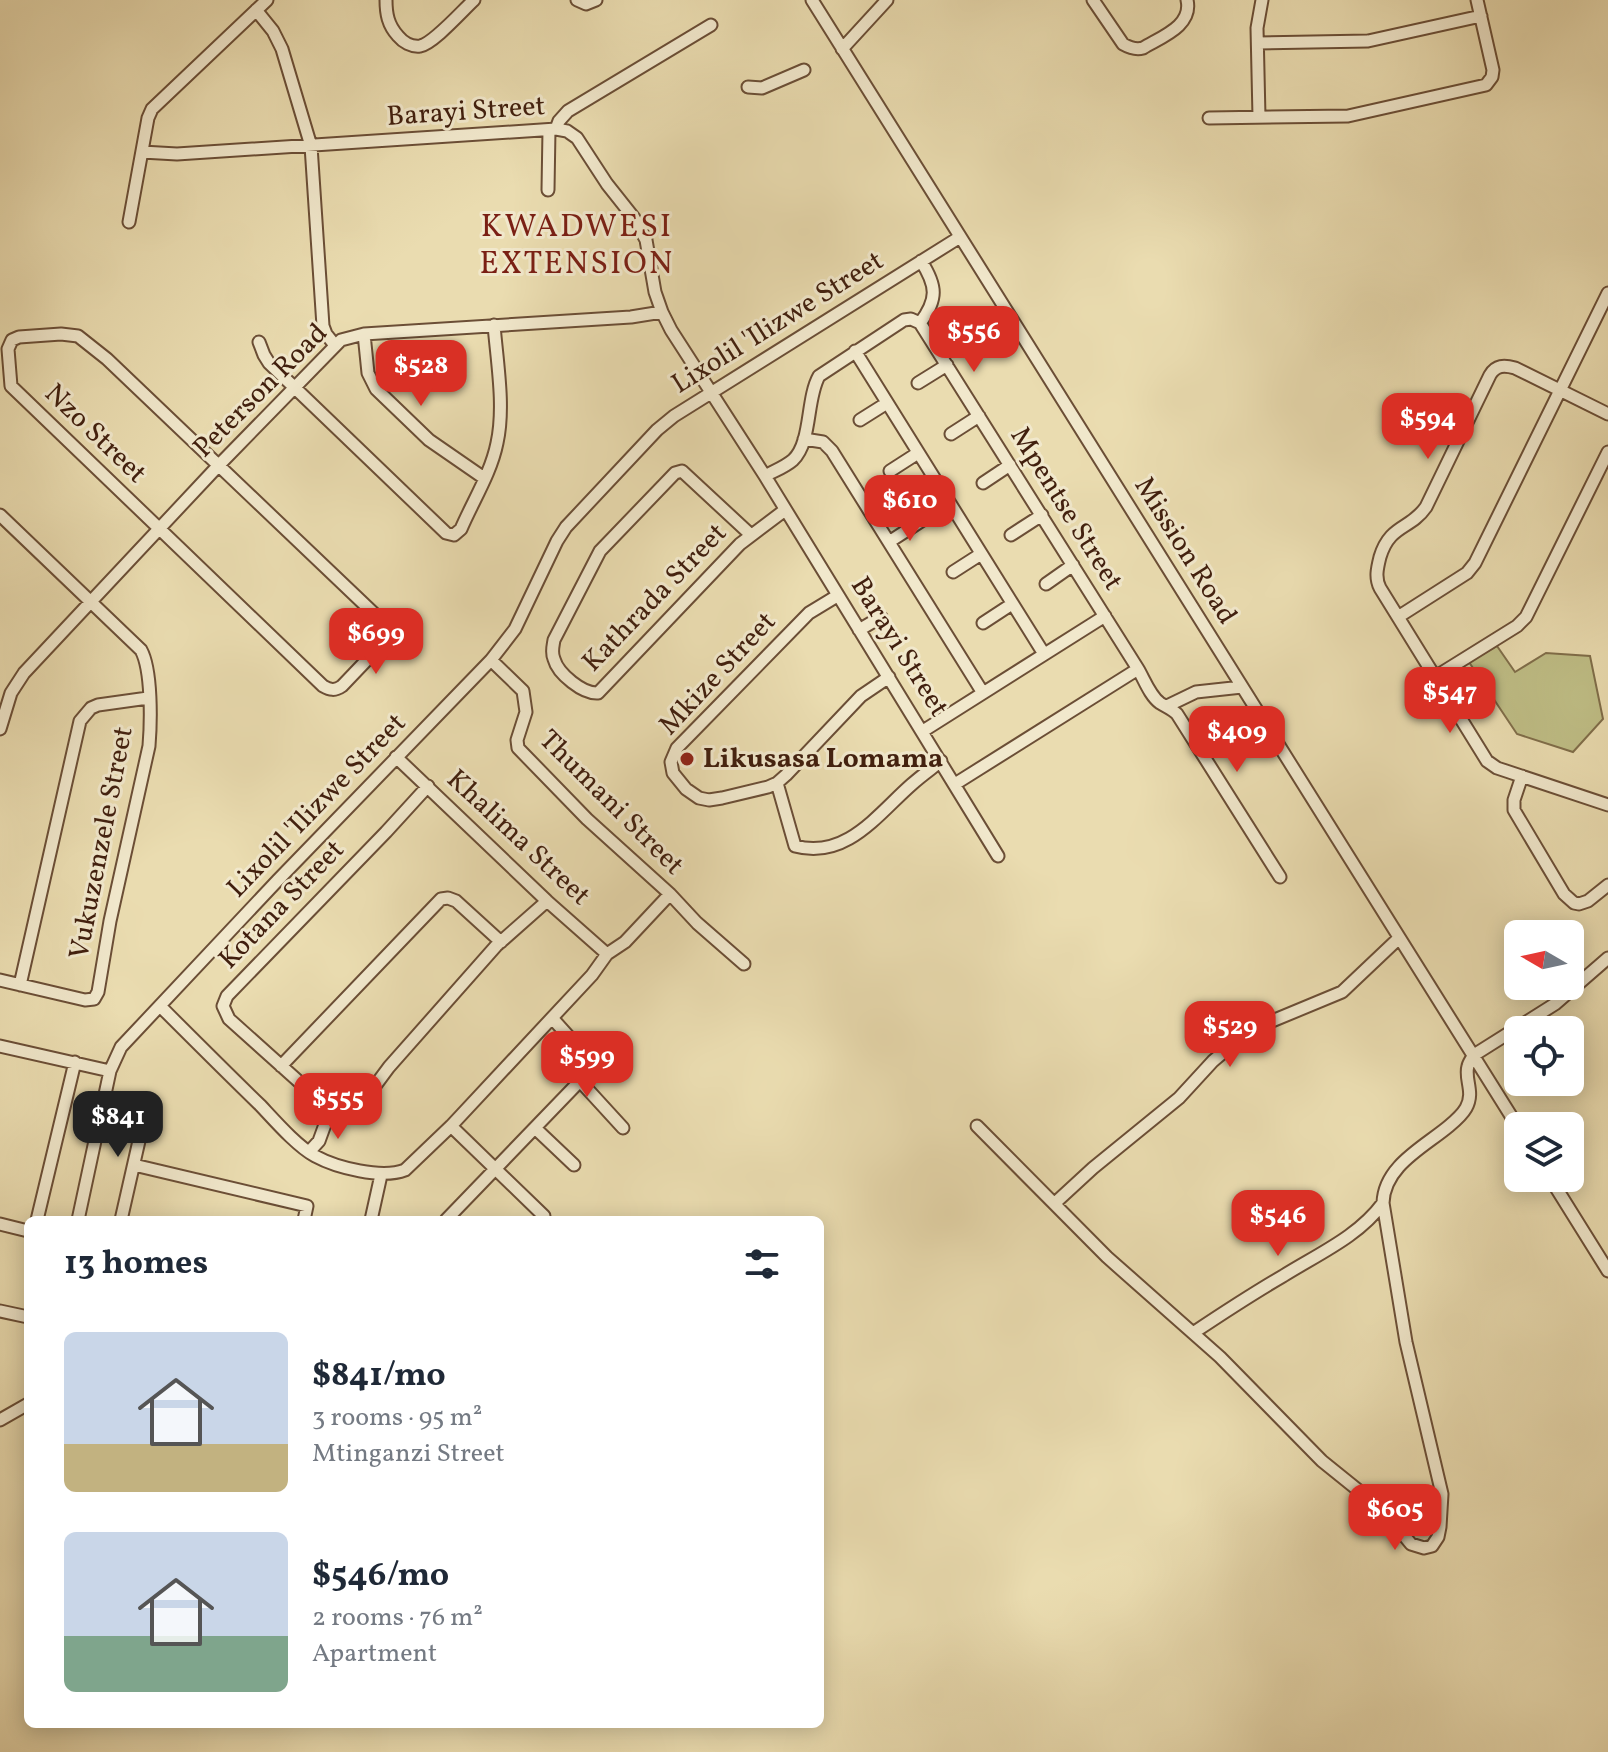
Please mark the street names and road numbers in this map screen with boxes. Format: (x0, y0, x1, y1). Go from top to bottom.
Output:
street label: Barayi Street (385, 87, 547, 137)
street label: Lixolil 'Ilizwe Street (665, 242, 891, 404)
street label: Peterson Road (185, 315, 337, 467)
street label: Nzo Street (35, 375, 155, 493)
street label: Mpentse Street (1000, 420, 1132, 598)
street label: Mission Road (1124, 470, 1246, 632)
street label: Kathrada Street (574, 515, 736, 681)
street label: Barayi Street (840, 569, 958, 725)
street label: Mkize Street (651, 604, 785, 744)
street label: Lixolil 'Ilizwe Street (219, 705, 415, 907)
street label: Thumani Street (530, 722, 692, 884)
street label: Vukuzenzele Street (60, 723, 144, 963)
street label: Khalima Street (437, 761, 599, 915)
street label: Kotana Street (210, 832, 354, 978)

